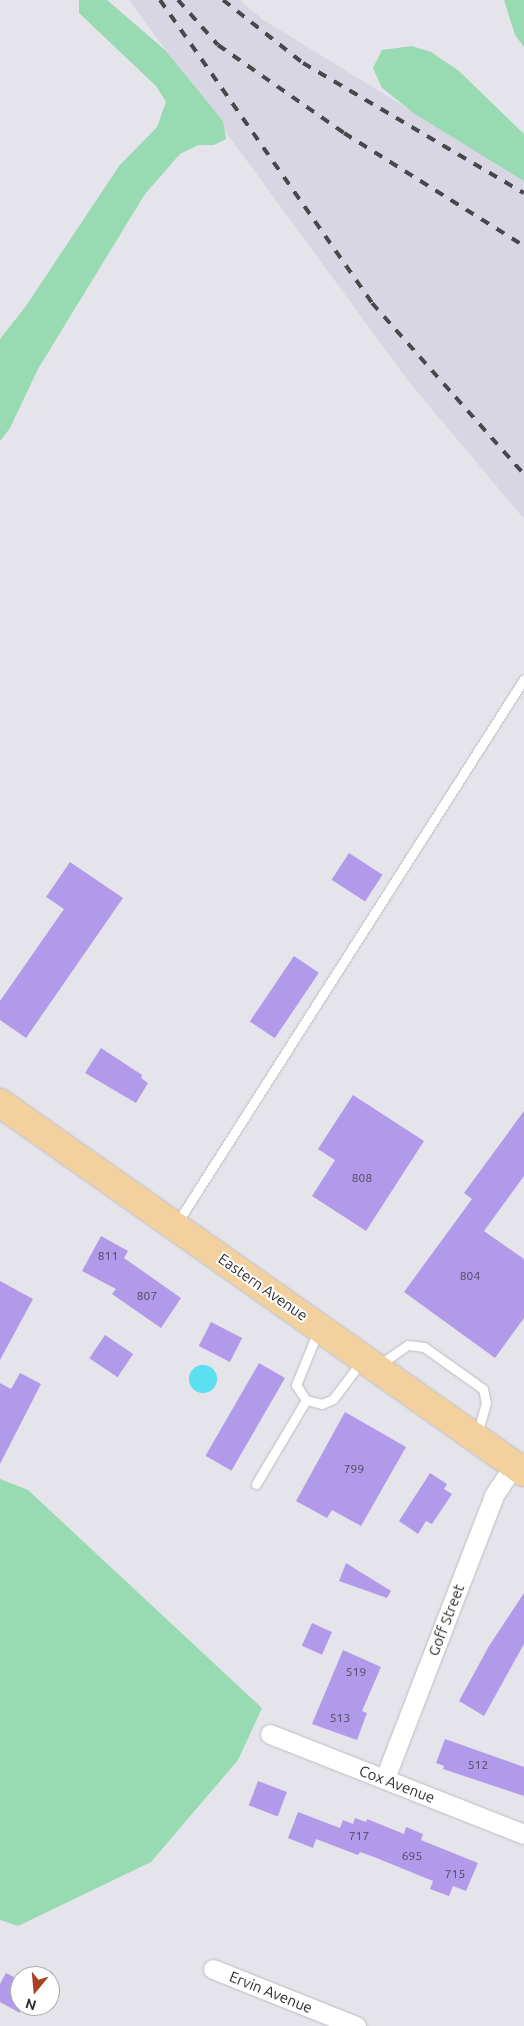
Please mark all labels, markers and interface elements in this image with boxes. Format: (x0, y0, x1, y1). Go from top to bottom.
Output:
house number: 808 (352, 1171, 372, 1185)
house number: 811 (98, 1249, 118, 1263)
street label: Eastern Avenue (215, 1250, 311, 1324)
house number: 804 (460, 1269, 480, 1283)
house number: 807 (137, 1289, 157, 1303)
house number: 799 (344, 1462, 364, 1476)
street label: Goff Street (424, 1582, 468, 1658)
house number: 519 (346, 1665, 366, 1679)
house number: 513 (330, 1711, 350, 1725)
house number: 512 (468, 1758, 488, 1772)
street label: Cox Avenue (357, 1761, 437, 1807)
house number: 717 (349, 1829, 369, 1843)
house number: 695 (402, 1849, 422, 1863)
house number: 715 (445, 1867, 465, 1881)
north arrow (10, 1966, 60, 2016)
street label: Ervin Avenue (227, 1967, 315, 2017)
text: N (24, 1995, 38, 2014)

